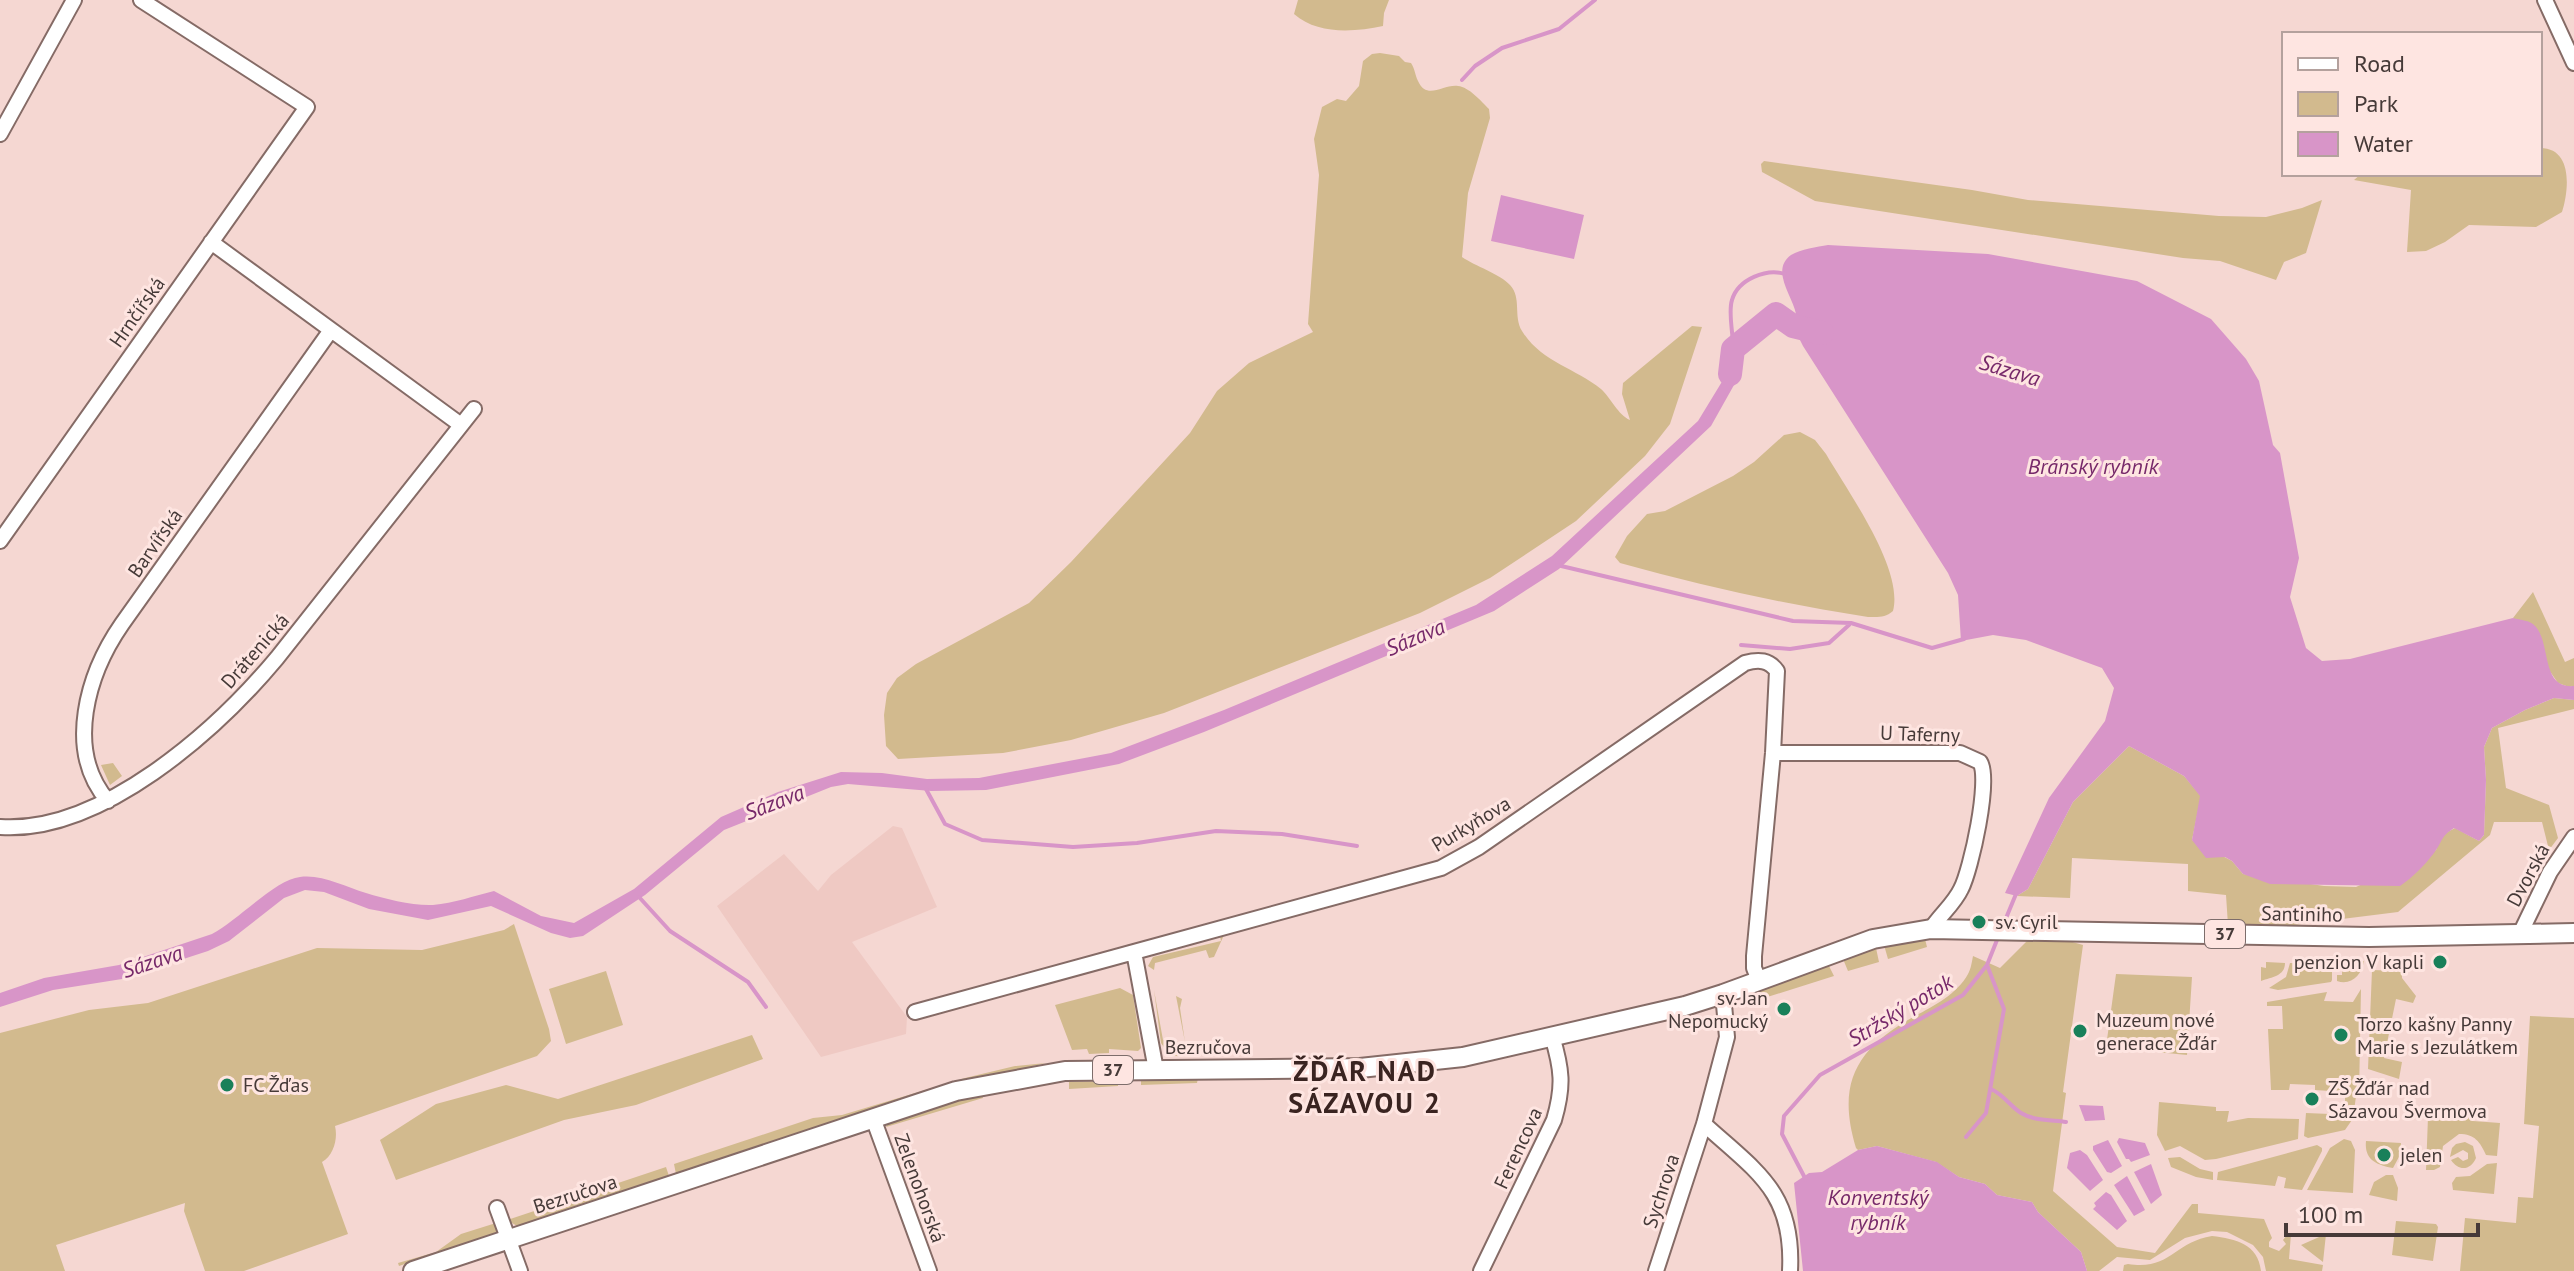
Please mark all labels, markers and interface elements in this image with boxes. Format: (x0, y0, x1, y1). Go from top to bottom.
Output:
legend (2282, 32, 2542, 176)
text: Road (2354, 48, 2405, 79)
text: Park (2354, 88, 2399, 119)
text: Water (2354, 128, 2413, 159)
street label: Hrnčířská (103, 272, 171, 352)
water label: Sázava (1976, 348, 2044, 393)
water label: Bránský rybník (2028, 452, 2159, 480)
street label: Barvířská (122, 504, 188, 582)
street label: Drátenická (215, 608, 295, 694)
water label: Sázava (1381, 612, 1449, 662)
street label: U Taferny (1880, 720, 1961, 748)
water label: Sázava (740, 778, 808, 826)
street label: Purkyňova (1427, 790, 1515, 858)
street label: Dvorská (2501, 839, 2555, 911)
street label: Santiniho (2261, 900, 2343, 928)
place label: sv. Cyril (1995, 909, 2058, 935)
marker: sv. Cyril (1970, 913, 1988, 931)
road number: 37 (2205, 920, 2245, 948)
water label: Sázava (118, 938, 186, 984)
place label: penzion V kapli (2294, 949, 2424, 975)
marker: penzion V kapli (2431, 953, 2449, 971)
water label: Stržský potok (1842, 967, 1959, 1052)
place label: sv. Jan Nepomucký (1668, 985, 1769, 1034)
marker: sv. Jan Nepomucký (1775, 1000, 1793, 1018)
place label: Muzeum nové generace Žďár (2096, 1007, 2217, 1056)
place label: Torzo kašny Panny Marie s Jezulátkem (2357, 1011, 2518, 1060)
marker: Muzeum nové generace Žďár (2071, 1022, 2089, 1040)
marker: Torzo kašny Panny Marie s Jezulátkem (2332, 1026, 2350, 1044)
street label: Bezručova (1165, 1034, 1251, 1060)
district label: ŽĎÁR NAD SÁZAVOU 2 (1288, 1052, 1442, 1121)
road number: 37 (1093, 1056, 1133, 1084)
place label: FC Žďas (243, 1072, 309, 1098)
place label: ZŠ Žďár nad Sázavou Švermova (2328, 1075, 2487, 1124)
marker: FC Žďas (218, 1076, 236, 1094)
marker: ZŠ Žďár nad Sázavou Švermova (2303, 1090, 2321, 1108)
street label: Ferencova (1488, 1103, 1548, 1193)
street label: Zelenohorská (888, 1130, 952, 1246)
place label: jelen (2400, 1142, 2442, 1168)
marker: jelen (2375, 1146, 2393, 1164)
street label: Sychrova (1637, 1151, 1685, 1231)
street label: Bezručova (530, 1168, 620, 1220)
water label: Konventský rybník (1828, 1183, 1930, 1236)
scale bar (2286, 1187, 2478, 1237)
text: 100 m (2298, 1199, 2363, 1230)

